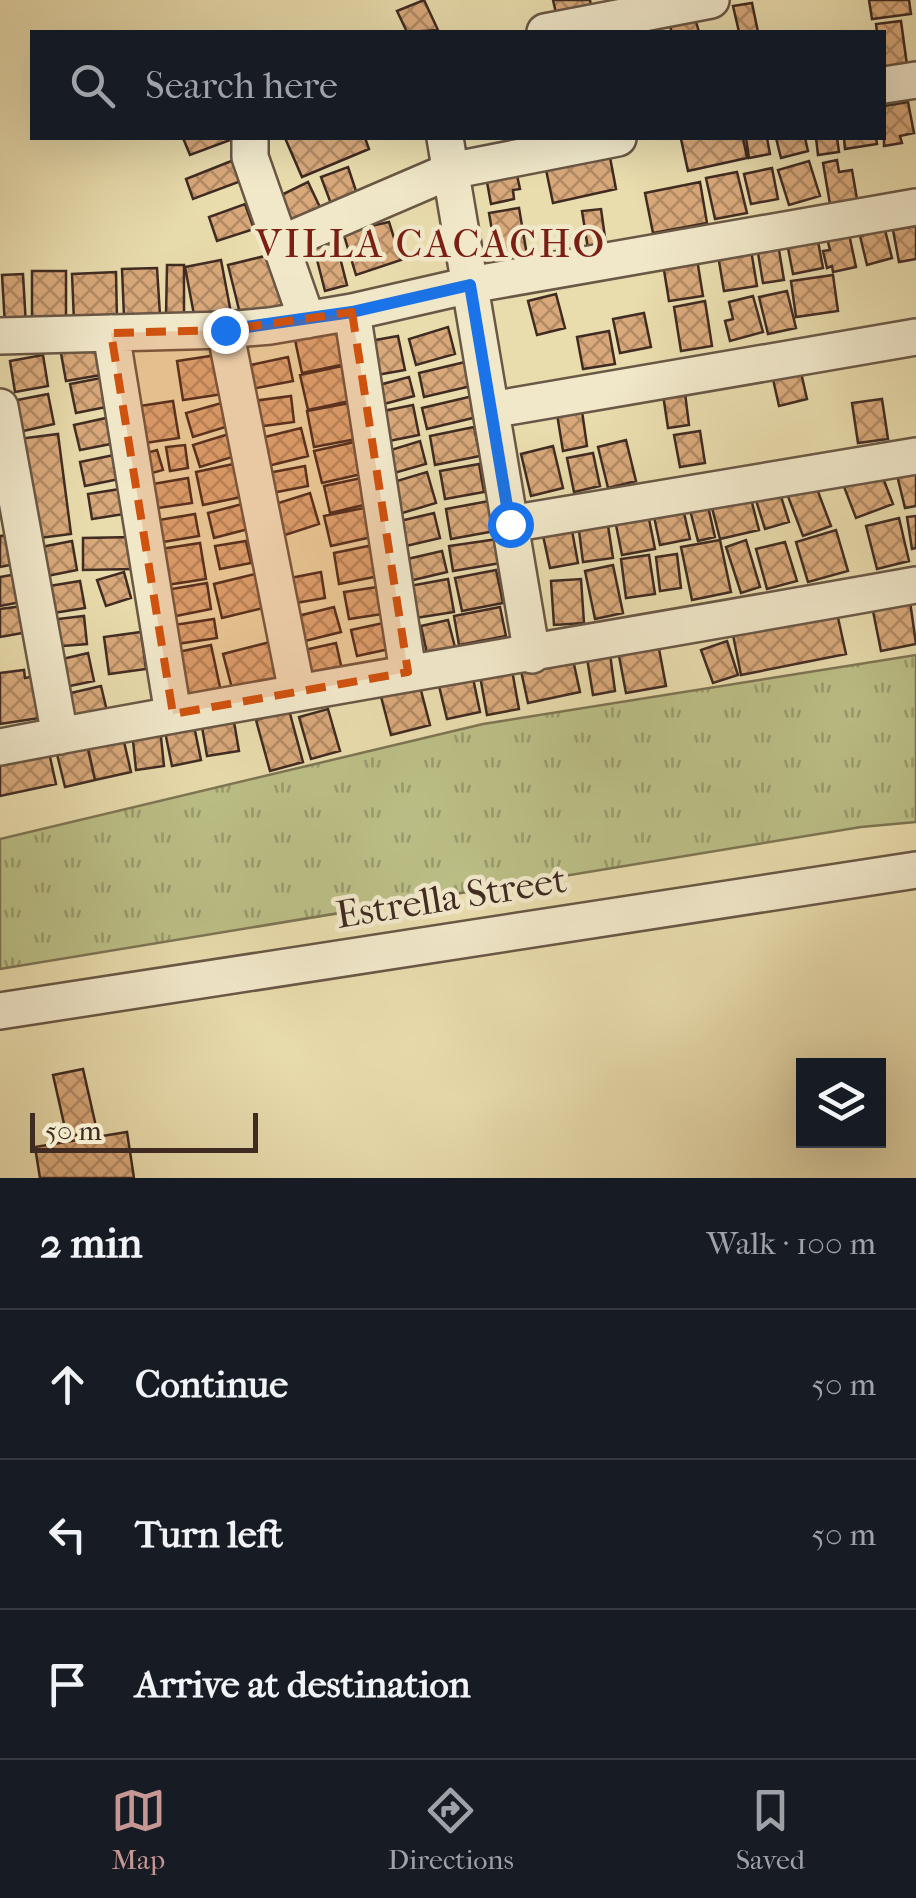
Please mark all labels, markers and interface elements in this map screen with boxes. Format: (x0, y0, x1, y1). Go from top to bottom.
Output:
search box (30, 30, 886, 140)
icon: search (65, 58, 120, 113)
text: Search here (145, 63, 338, 108)
district label: VILLA CACACHO (254, 221, 607, 267)
route end (203, 308, 249, 354)
route start (488, 502, 534, 548)
street label: Estrella Street (333, 857, 570, 938)
map controls (796, 1058, 886, 1148)
button: layers (796, 1058, 886, 1148)
scale bar (30, 1108, 258, 1152)
text: 50 m (45, 1114, 102, 1147)
text: 2 min (40, 1219, 142, 1268)
text: Walk · 100 m (706, 1225, 876, 1262)
icon: ahead (40, 1357, 95, 1412)
text: Continue (135, 1362, 288, 1407)
text: 50 m (811, 1366, 876, 1403)
icon: left (40, 1507, 95, 1562)
text: Turn left (135, 1512, 283, 1557)
text: 50 m (811, 1516, 876, 1553)
icon: arrive (40, 1657, 95, 1712)
text: Arrive at destination (135, 1662, 471, 1707)
tab: Map (111, 1783, 166, 1876)
tab: Directions (388, 1783, 514, 1876)
tab: Saved (736, 1783, 805, 1876)

